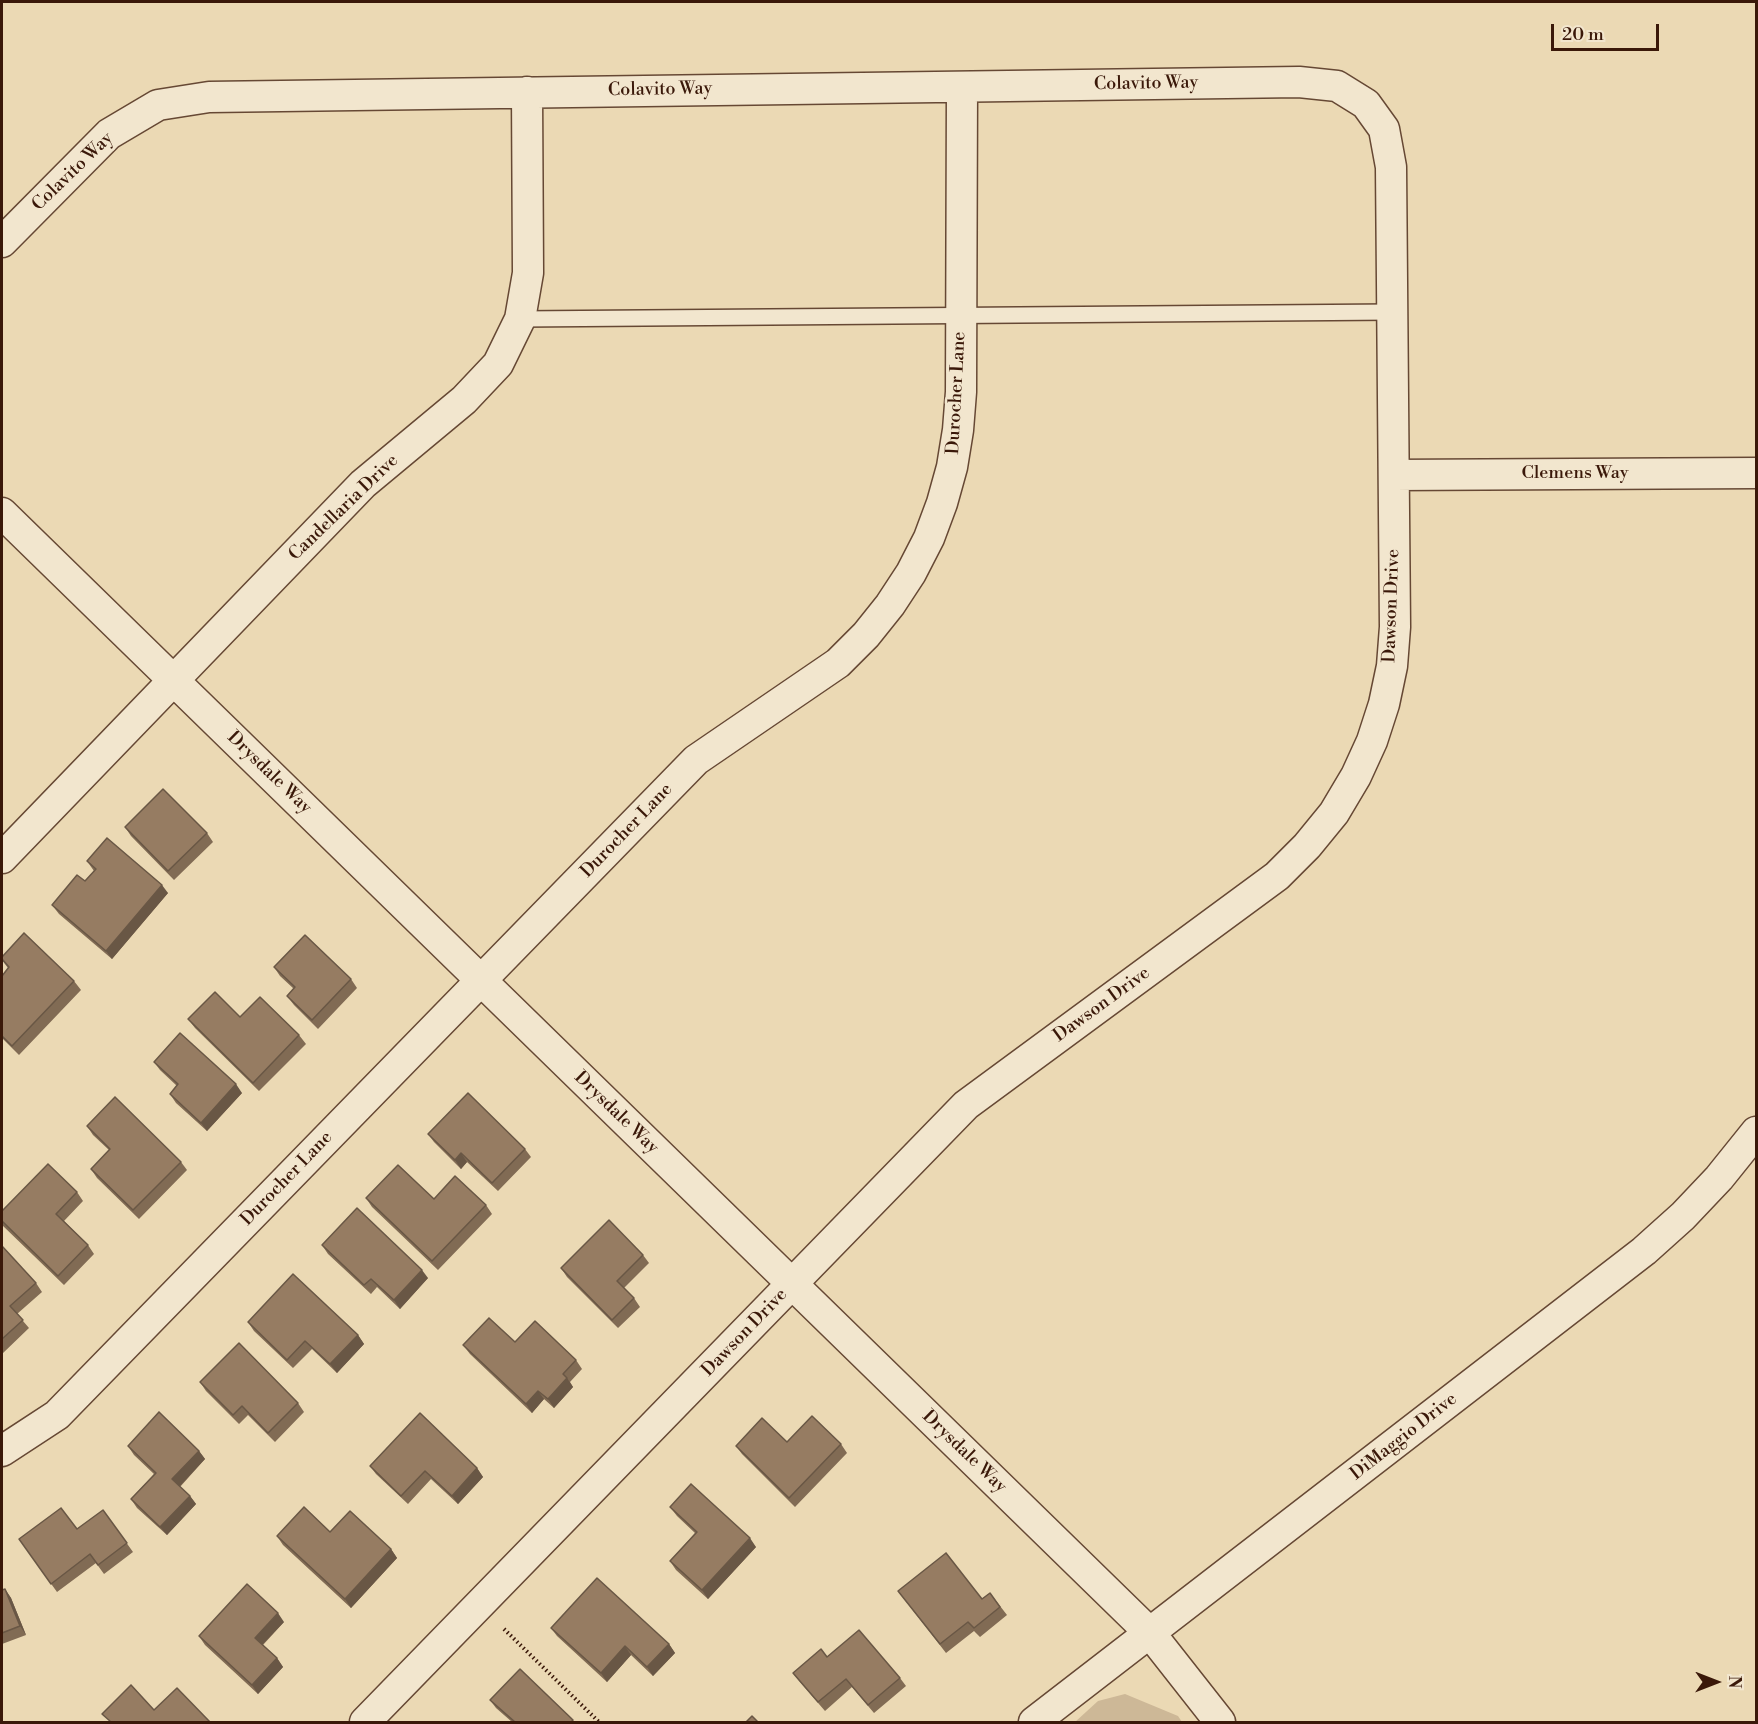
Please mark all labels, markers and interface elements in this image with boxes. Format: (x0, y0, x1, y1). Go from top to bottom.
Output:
scale bar (1554, 12, 1662, 50)
text: 20 m (1562, 23, 1604, 46)
street label: Colavito Way (1094, 72, 1198, 96)
street label: Colavito Way (608, 78, 712, 102)
street label: Colavito Way (28, 128, 118, 216)
street label: Durocher Lane (943, 331, 971, 455)
street label: Candellaria Drive (285, 450, 403, 566)
street label: Clemens Way (1522, 463, 1628, 485)
street label: Dawson Drive (1379, 549, 1405, 663)
street label: Drysdale Way (222, 727, 316, 819)
street label: Durocher Lane (577, 779, 677, 883)
street label: Dawson Drive (1050, 963, 1154, 1047)
street label: Drysdale Way (569, 1067, 663, 1159)
street label: Durocher Lane (237, 1127, 337, 1231)
street label: Dawson Drive (698, 1285, 792, 1381)
street label: DiMaggio Drive (1346, 1389, 1462, 1485)
street label: Drysdale Way (917, 1406, 1011, 1498)
north arrow (1686, 1652, 1746, 1712)
text: N (1724, 1676, 1744, 1688)

